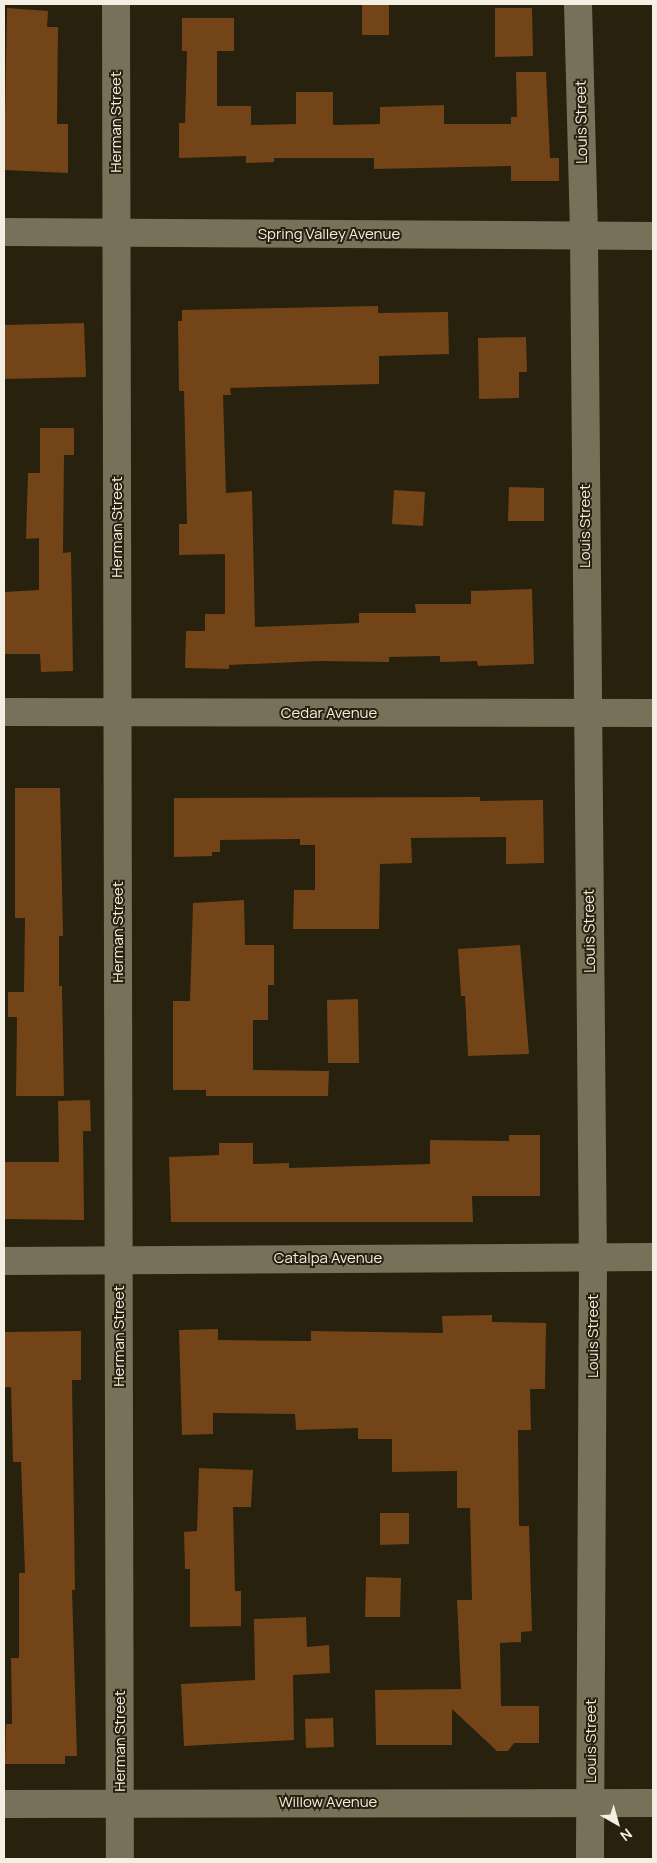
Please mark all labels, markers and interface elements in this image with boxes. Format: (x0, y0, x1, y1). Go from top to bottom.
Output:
street label: Herman Street (107, 71, 125, 173)
street label: Louis Street (571, 80, 591, 164)
street label: Spring Valley Avenue (258, 225, 400, 243)
street label: Herman Street (108, 476, 126, 578)
street label: Louis Street (576, 484, 594, 568)
street label: Cedar Avenue (281, 704, 377, 722)
street label: Herman Street (109, 881, 127, 983)
street label: Louis Street (579, 889, 599, 973)
street label: Catalpa Avenue (274, 1249, 382, 1267)
street label: Herman Street (110, 1285, 128, 1387)
street label: Louis Street (584, 1294, 602, 1378)
street label: Herman Street (111, 1690, 129, 1792)
street label: Louis Street (582, 1699, 600, 1783)
street label: Willow Avenue (279, 1793, 377, 1811)
north arrow (592, 1798, 642, 1848)
text: N (617, 1825, 636, 1846)

